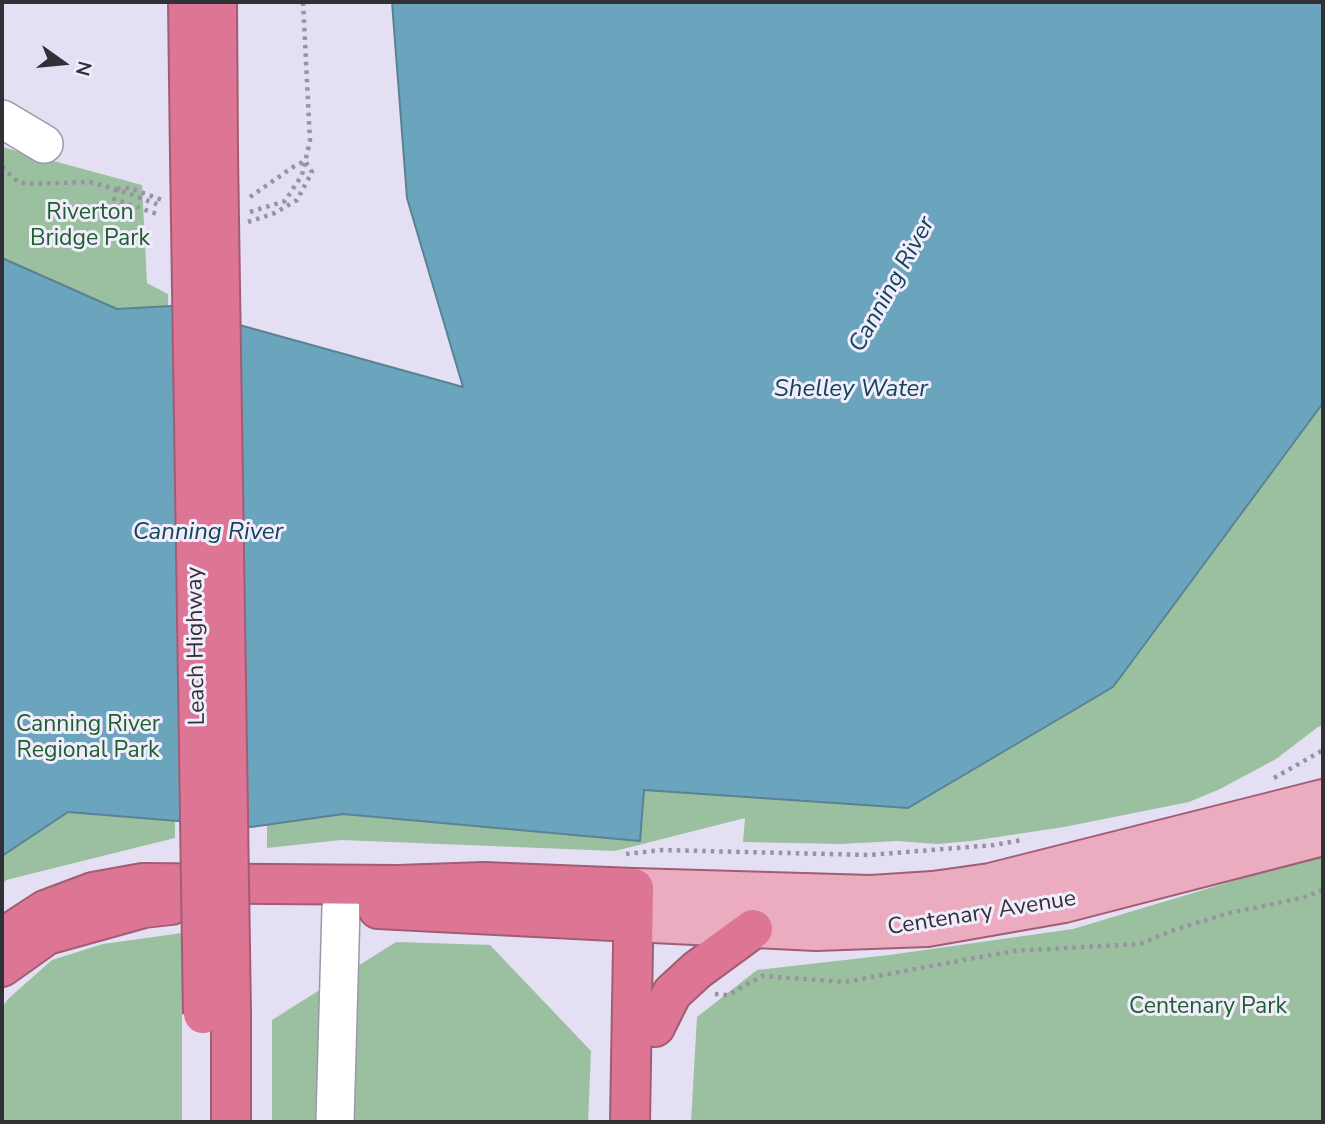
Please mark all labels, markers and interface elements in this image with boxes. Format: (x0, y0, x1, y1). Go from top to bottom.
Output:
north arrow (28, 28, 98, 98)
text: N (69, 58, 98, 79)
park label: Riverton Bridge Park (30, 199, 150, 253)
water label: Canning River (844, 212, 942, 358)
water label: Shelley Water (774, 376, 928, 404)
water label: Canning River (133, 519, 283, 547)
street label: Leach Highway (182, 566, 212, 726)
park label: Canning River Regional Park (16, 711, 160, 765)
street label: Centenary Avenue (886, 885, 1078, 943)
park label: Centenary Park (1129, 993, 1287, 1021)

